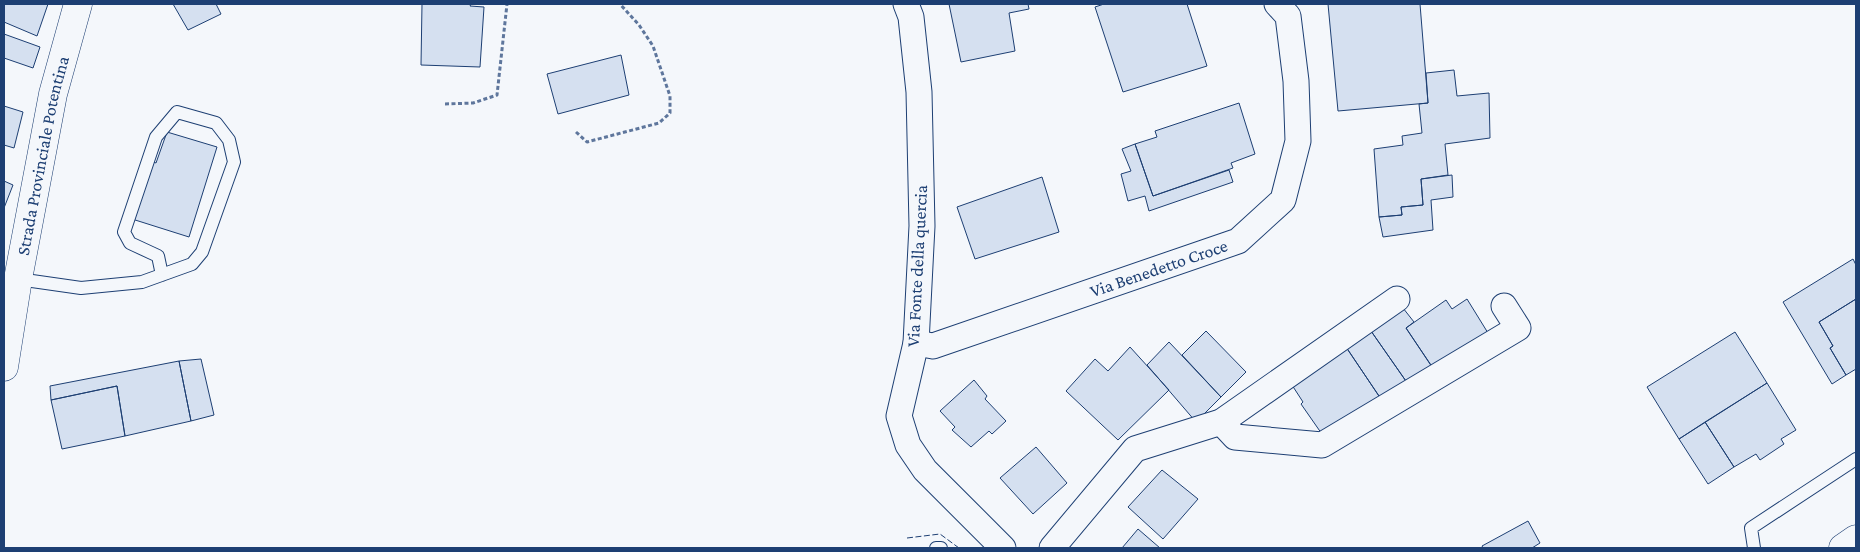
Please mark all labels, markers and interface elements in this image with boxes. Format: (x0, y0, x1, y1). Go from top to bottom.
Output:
street label: Strada Provinciale Potentina (13, 54, 73, 257)
street label: Via Fonte della quercia (903, 184, 931, 348)
street label: Via Benedetto Croce (1087, 235, 1230, 301)

